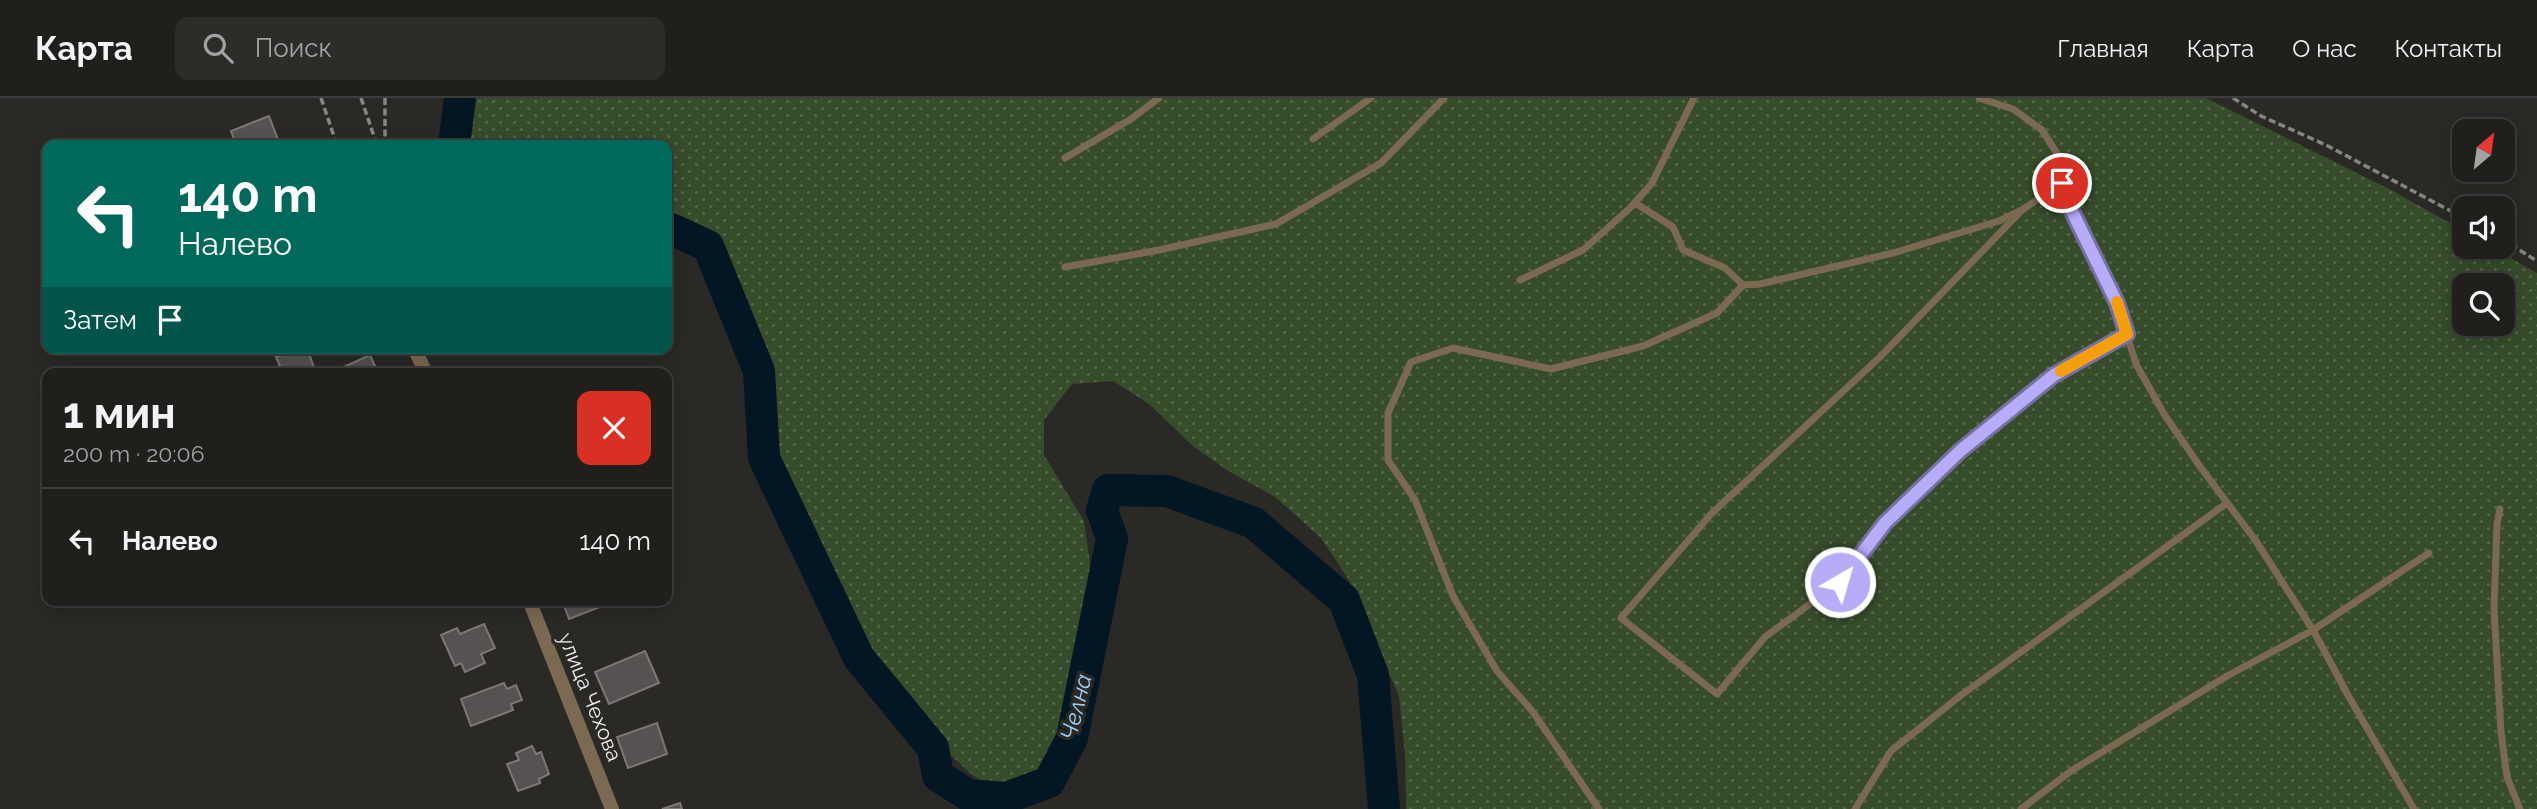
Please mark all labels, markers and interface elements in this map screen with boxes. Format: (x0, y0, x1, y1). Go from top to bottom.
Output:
search box (175, 17, 665, 80)
text: Карта (35, 29, 133, 68)
icon: search (199, 29, 237, 67)
text: Поиск (255, 33, 332, 63)
text: Главная (2057, 34, 2149, 63)
text: Карта (2187, 34, 2254, 63)
text: О нас (2292, 34, 2357, 63)
text: Контакты (2395, 34, 2502, 63)
north arrow (2452, 119, 2515, 182)
map controls (2452, 119, 2515, 336)
pin (2032, 153, 2092, 213)
icon: arrive (2043, 164, 2081, 202)
text: 140 m (178, 166, 318, 223)
icon: left (63, 168, 154, 259)
button: sound (2452, 196, 2515, 259)
text: Налево (178, 225, 292, 262)
button: search (2452, 273, 2515, 336)
icon: arrive (151, 301, 189, 339)
text: Затем (63, 305, 137, 335)
text: 1 мин (63, 389, 176, 438)
button: close (577, 391, 651, 465)
text: 200 m · 20:06 (63, 440, 205, 467)
icon: left (63, 522, 101, 560)
text: Налево (122, 526, 218, 556)
text: 140 m (579, 526, 651, 556)
position arrow (1803, 545, 1877, 619)
street label: улица Чехова (553, 629, 628, 765)
water label: Челна (1054, 671, 1097, 743)

